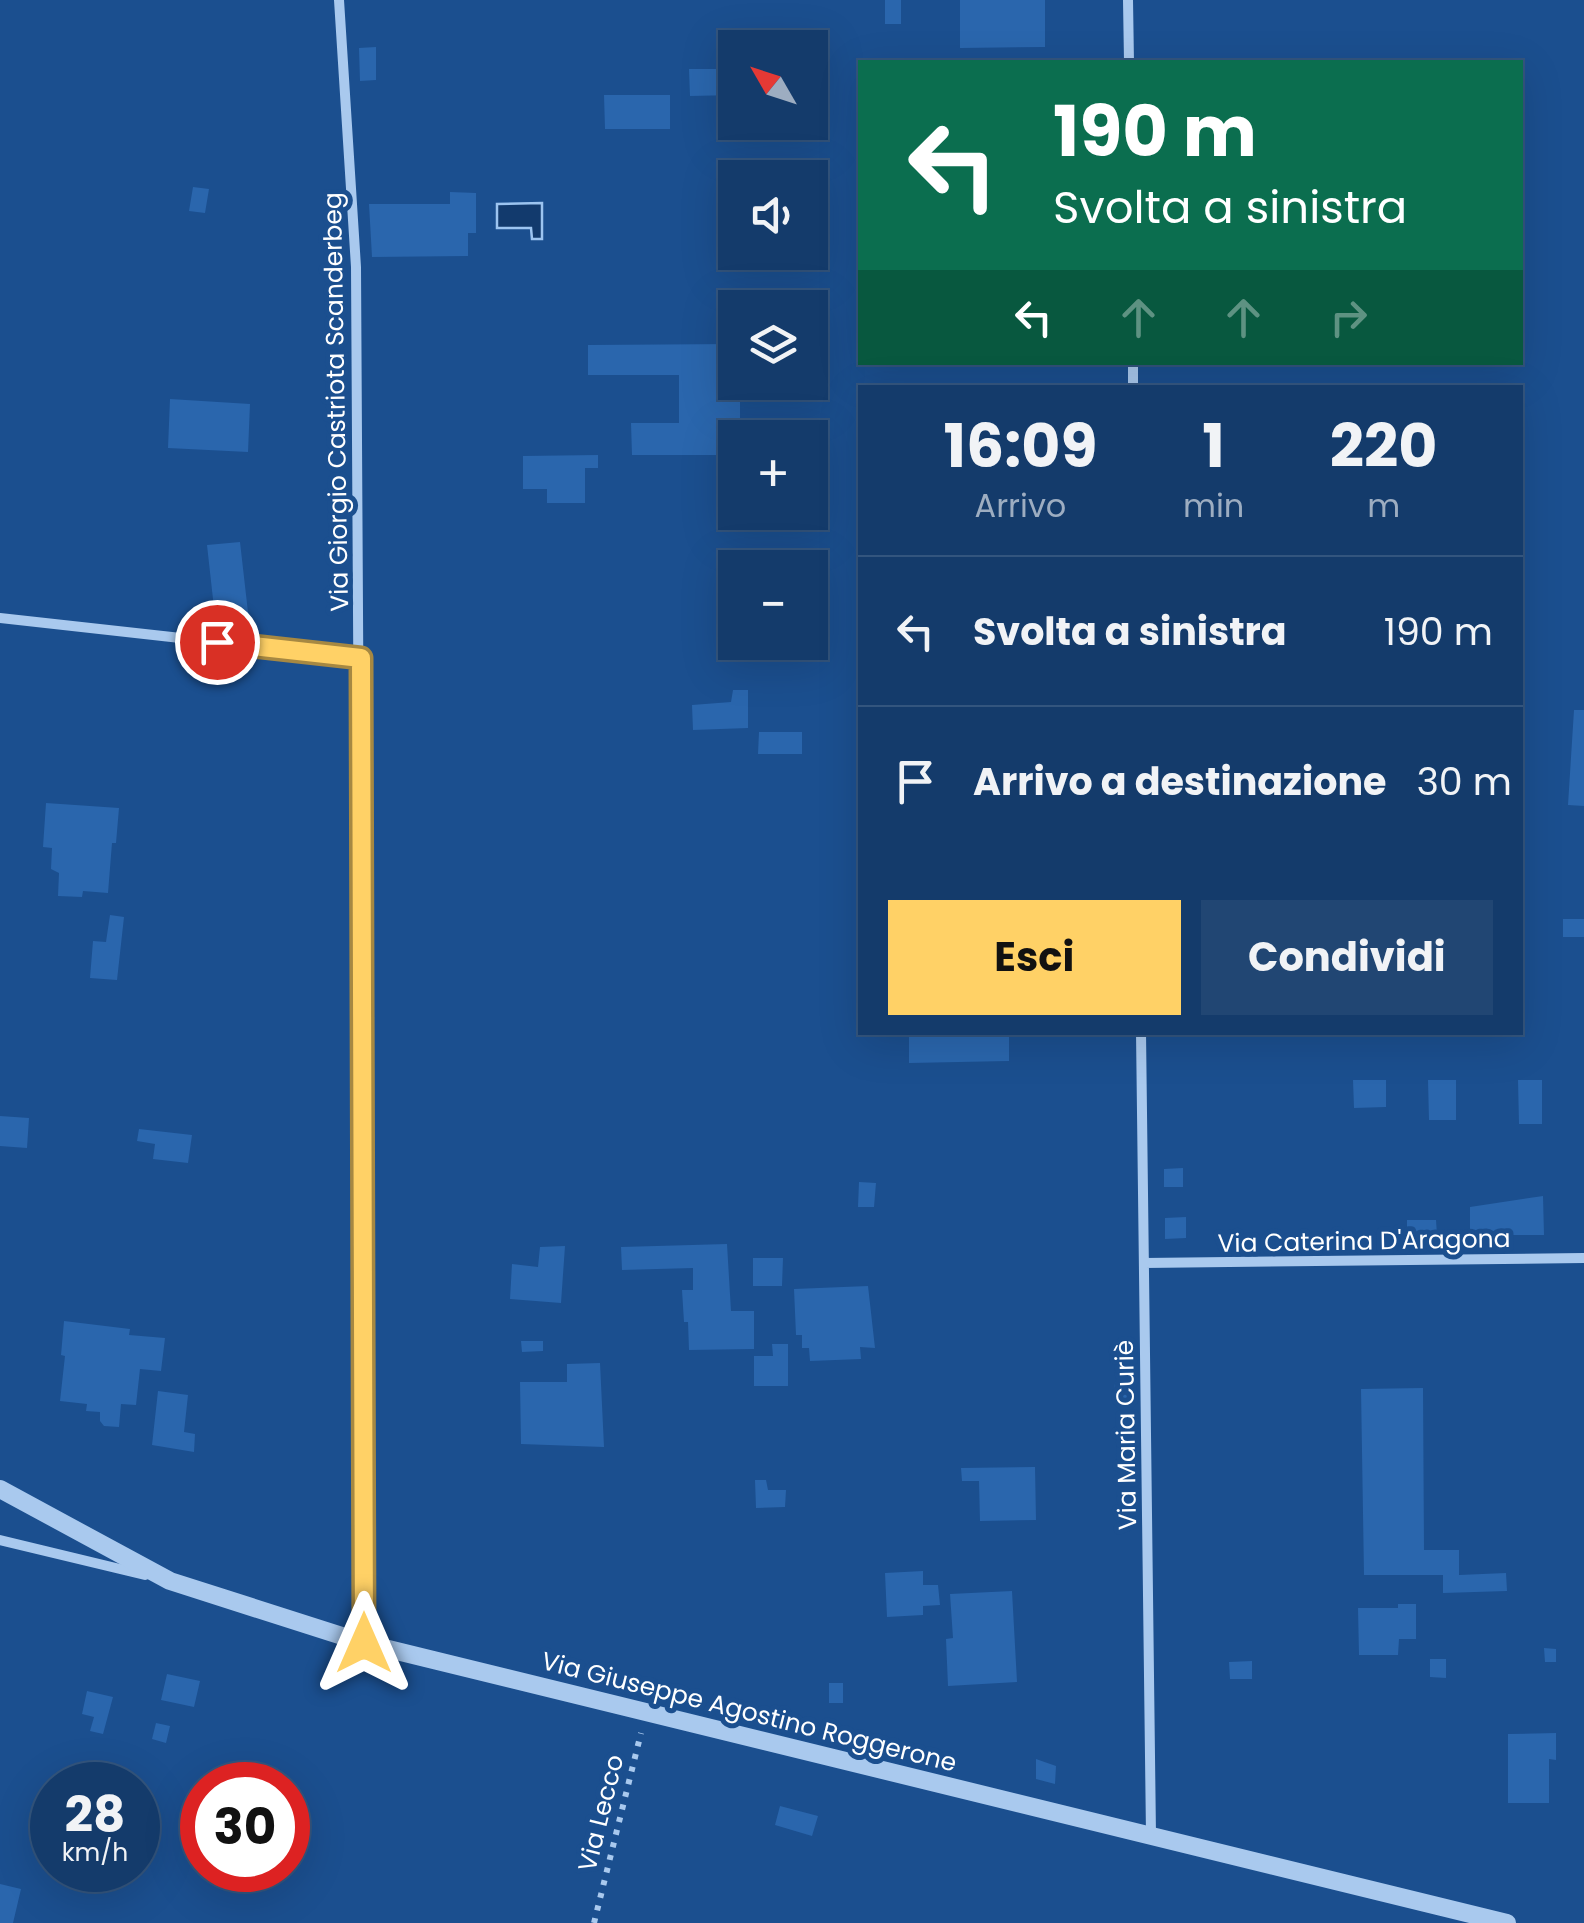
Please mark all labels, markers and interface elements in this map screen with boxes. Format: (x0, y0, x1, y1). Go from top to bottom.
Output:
north arrow (718, 30, 828, 140)
map controls (718, 30, 828, 660)
text: 190 m (1053, 82, 1257, 181)
icon: left (888, 100, 1018, 230)
button: sound (718, 160, 828, 270)
text: Svolta a sinistra (1053, 176, 1407, 239)
street label: Via Giorgio Castriota Scanderbeg (315, 192, 357, 612)
button: layers (718, 290, 828, 400)
icon: left (1006, 290, 1061, 345)
icon: ahead (1111, 290, 1166, 345)
icon: ahead (1216, 290, 1271, 345)
icon: right (1321, 290, 1376, 345)
text: 16:09 (944, 404, 1097, 488)
text: 1 (1202, 404, 1225, 488)
text: 220 (1330, 404, 1437, 488)
button: + (718, 420, 828, 530)
text: Arrivo (975, 483, 1066, 528)
text: min (1183, 483, 1244, 528)
text: m (1367, 483, 1400, 528)
button: − (718, 550, 828, 660)
pin (175, 600, 260, 685)
icon: left (888, 604, 943, 659)
text: Svolta a sinistra (973, 605, 1287, 658)
text: 190 m (1384, 605, 1493, 658)
icon: arrive (190, 615, 245, 670)
icon: arrive (888, 754, 943, 809)
text: Arrivo a destinazione (973, 755, 1386, 808)
text: 30 m (1416, 755, 1512, 808)
button: Esci (888, 900, 1181, 1015)
button: Condividi (1201, 900, 1493, 1015)
street label: Via Caterina D'Aragona (1217, 1221, 1511, 1261)
street label: Via Maria Curiè (1107, 1340, 1145, 1530)
position arrow (312, 1591, 416, 1695)
street label: Via Giuseppe Agostino Roggerone (538, 1643, 960, 1781)
street label: Via Lecco (570, 1751, 632, 1875)
speed limit sign: 30 (180, 1762, 310, 1892)
text: 28 (65, 1779, 125, 1850)
text: km/h (62, 1835, 128, 1870)

